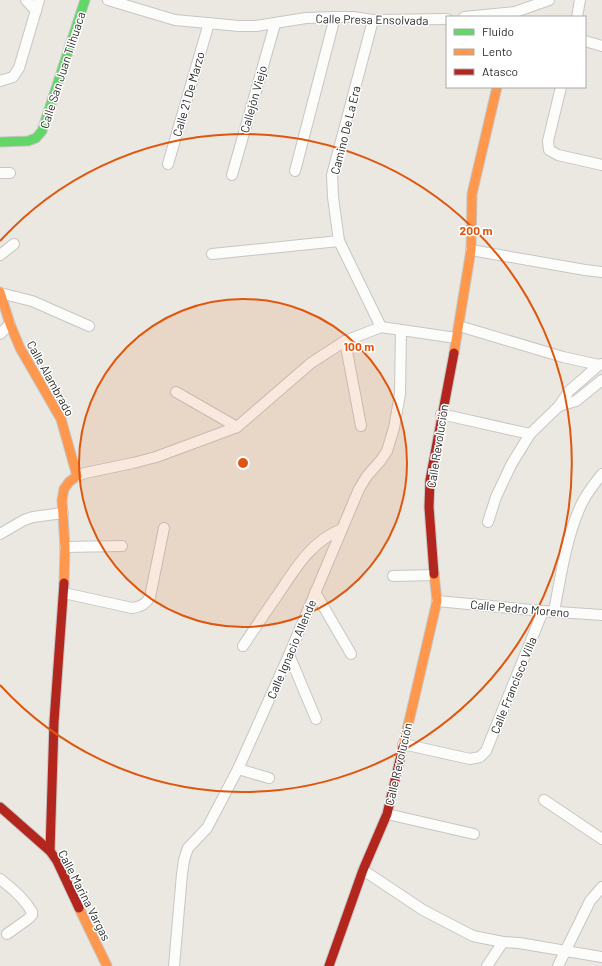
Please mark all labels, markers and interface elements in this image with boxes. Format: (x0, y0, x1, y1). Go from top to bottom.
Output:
street label: Calle San Juan Tlihuaca (36, 10, 88, 130)
street label: Calle Presa Ensolvada (315, 11, 429, 27)
legend (446, 16, 586, 88)
text: Fluido (482, 24, 514, 38)
text: Lento (482, 44, 512, 58)
street label: Calle 21 De Marzo (169, 50, 207, 138)
street label: Callejón Viejo (237, 64, 269, 134)
text: Atasco (482, 64, 518, 78)
street label: Camino De La Era (327, 84, 363, 176)
text: 200 m (460, 223, 492, 237)
street label: Calle Alambrado (25, 338, 77, 418)
text: 100 m (344, 339, 374, 353)
street label: Calle Revolución (423, 403, 451, 489)
centre of rings (236, 456, 250, 470)
street label: Calle Ignacio Allende (264, 597, 318, 701)
street label: Calle Pedro Moreno (470, 597, 570, 619)
street label: Calle Francisco Villa (487, 635, 539, 735)
street label: Calle Revolución (382, 721, 414, 807)
street label: Calle Marina Vargas (56, 847, 114, 943)

